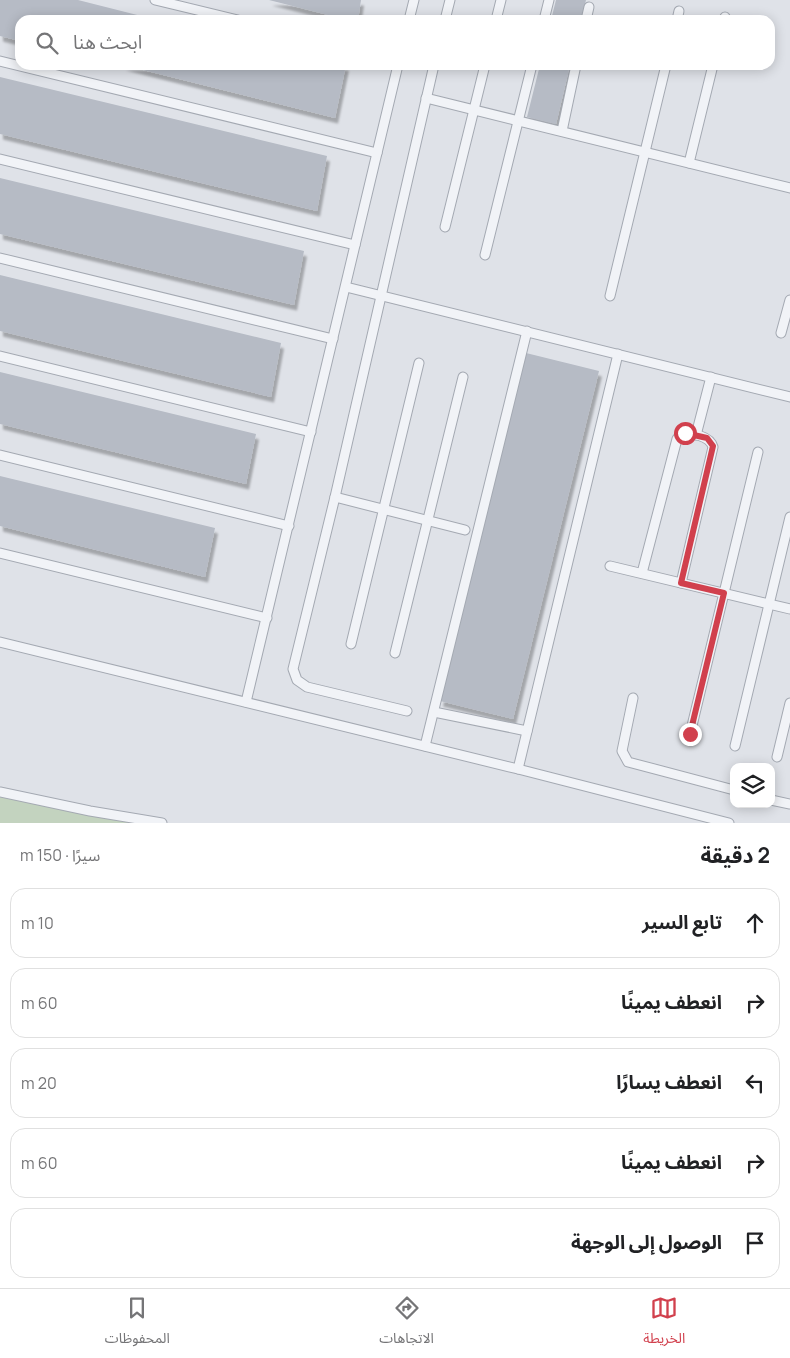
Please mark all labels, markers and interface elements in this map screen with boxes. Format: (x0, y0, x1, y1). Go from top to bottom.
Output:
search box (15, 15, 775, 70)
icon: search (33, 29, 61, 57)
text: ابحث هنا (73, 29, 142, 55)
route start (674, 422, 697, 445)
route end (679, 723, 702, 746)
map controls (730, 763, 775, 808)
button: layers (730, 763, 775, 808)
text: 2 دقيقة (700, 841, 770, 869)
text: سيرًا · 150 m (20, 844, 100, 866)
text: تابع السير (642, 909, 722, 935)
icon: ahead (741, 909, 769, 937)
text: 10 m (21, 912, 54, 934)
text: انعطف يمينًا (621, 989, 722, 1015)
icon: right (741, 989, 769, 1017)
text: 60 m (21, 992, 57, 1014)
text: انعطف يسارًا (616, 1069, 722, 1095)
icon: left (741, 1069, 769, 1097)
text: 20 m (21, 1072, 57, 1094)
text: انعطف يمينًا (621, 1149, 722, 1175)
icon: right (741, 1149, 769, 1177)
text: 60 m (21, 1152, 57, 1174)
text: الوصول إلى الوجهة (571, 1229, 722, 1255)
icon: arrive (741, 1229, 769, 1257)
tab: المحفوظات (105, 1294, 170, 1353)
tab: الاتجاهات (379, 1294, 434, 1353)
tab: الخريطة (643, 1294, 685, 1353)

